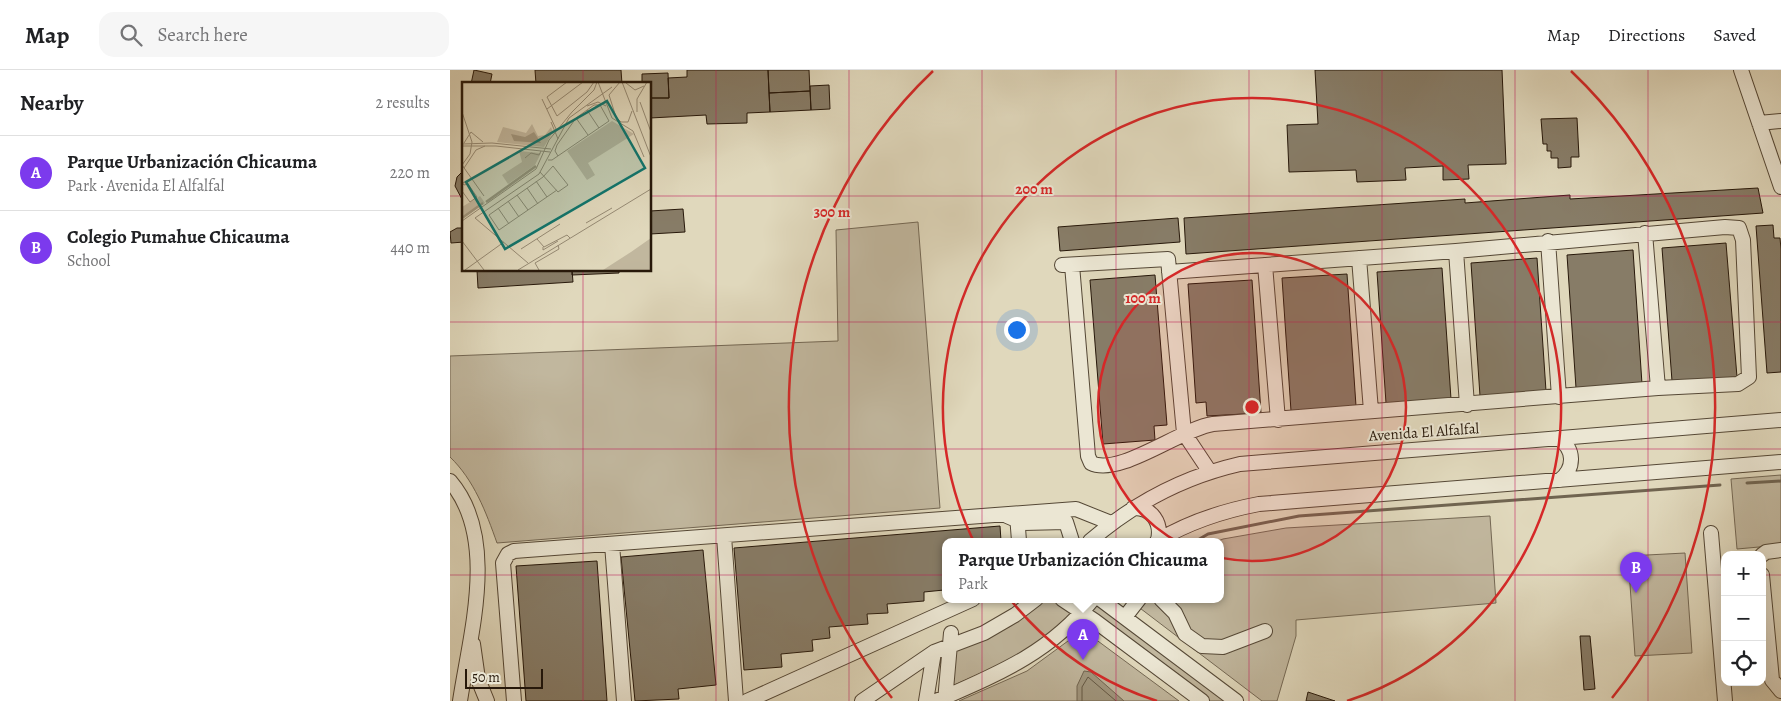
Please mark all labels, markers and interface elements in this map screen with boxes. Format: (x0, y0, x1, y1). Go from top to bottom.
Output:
search box (99, 12, 449, 57)
text: Map (25, 19, 69, 51)
icon: search (117, 21, 145, 49)
text: Search here (157, 22, 248, 48)
text: Map (1547, 23, 1580, 47)
text: Directions (1608, 23, 1685, 47)
text: Saved (1713, 23, 1756, 47)
inset map (462, 82, 651, 271)
text: Nearby (20, 89, 83, 117)
text: 2 results (375, 92, 430, 114)
text: Parque Urbanización Chicauma (67, 149, 317, 175)
text: A (31, 162, 41, 184)
text: 220 m (390, 162, 430, 184)
text: Park · Avenida El Alfalfal (67, 175, 225, 197)
text: 200 m (1015, 179, 1053, 199)
text: 300 m (814, 202, 851, 222)
text: Colegio Pumahue Chicauma (67, 224, 290, 250)
text: B (31, 237, 41, 259)
text: 440 m (390, 237, 430, 259)
text: School (67, 250, 110, 272)
text: 100 m (1125, 288, 1161, 308)
your location (1004, 317, 1030, 343)
centre of rings (1243, 398, 1261, 416)
street label: Avenida El Alfalfal (1367, 418, 1480, 446)
popup (942, 538, 1224, 603)
text: Parque Urbanización Chicauma (958, 547, 1208, 573)
map controls (1721, 551, 1766, 686)
button: + (1721, 551, 1766, 596)
pin: B (1620, 552, 1652, 593)
text: Park (958, 573, 988, 595)
button: − (1721, 596, 1766, 641)
pin: A (1067, 619, 1099, 660)
button: locate (1721, 641, 1766, 686)
scale bar (465, 666, 542, 689)
text: 50 m (472, 668, 500, 687)

